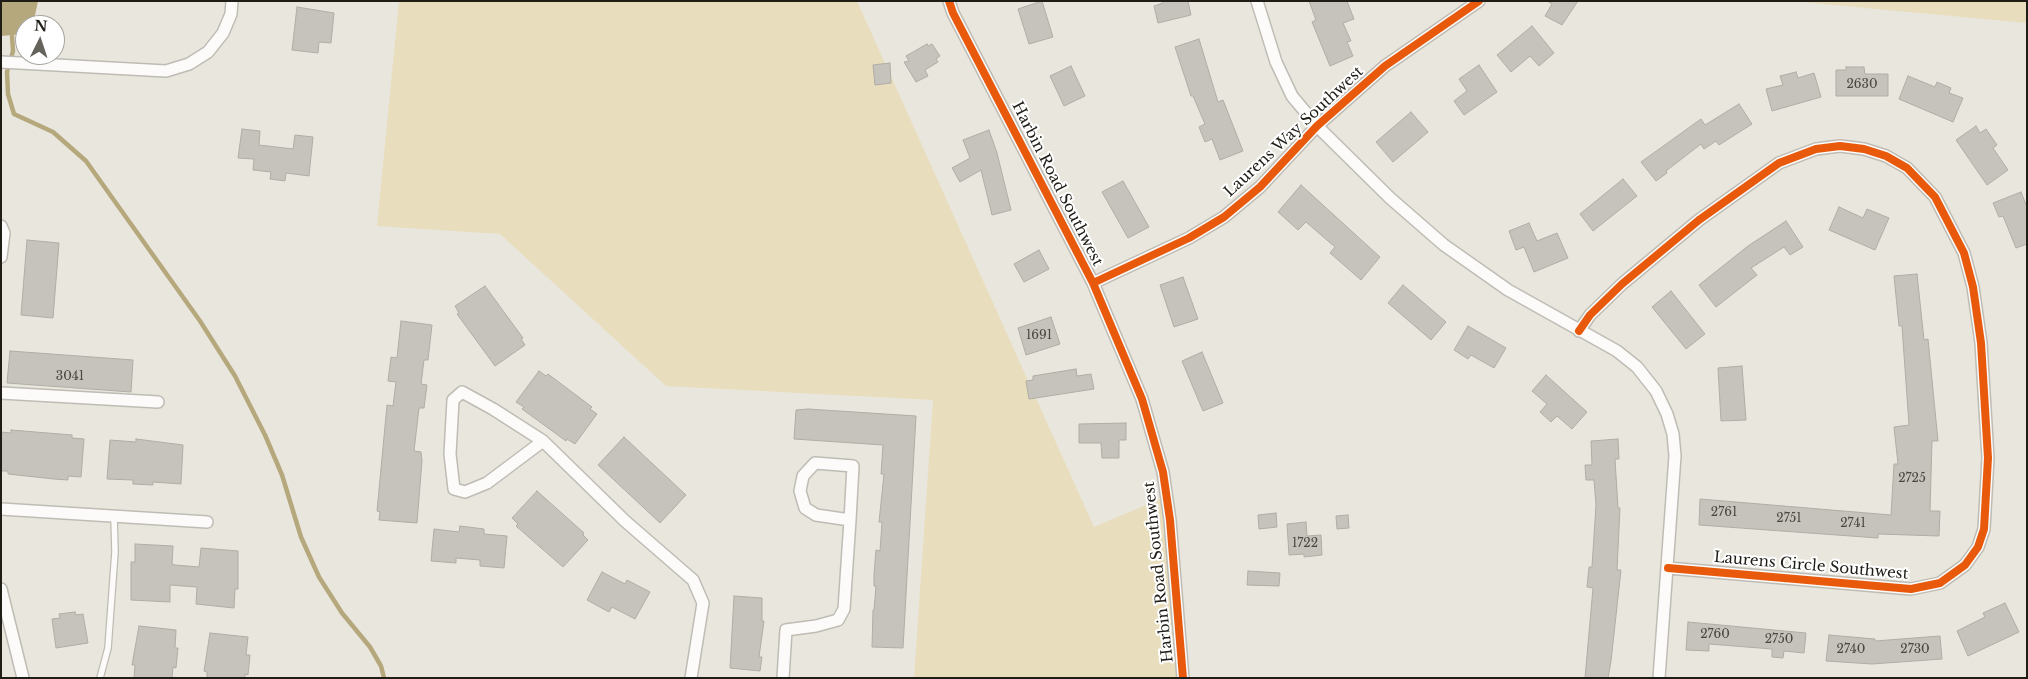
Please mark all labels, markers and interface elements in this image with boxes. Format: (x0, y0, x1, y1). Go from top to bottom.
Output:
north arrow (15, 15, 65, 65)
text: N (34, 17, 48, 35)
street label: Laurens Way Southwest (1221, 63, 1367, 201)
house number: 2630 (1846, 78, 1878, 92)
street label: Harbin Road Southwest (1008, 99, 1106, 269)
house number: 1691 (1026, 329, 1052, 343)
house number: 3041 (56, 370, 84, 384)
house number: 2725 (1898, 472, 1926, 486)
street label: Harbin Road Southwest (1141, 481, 1177, 663)
house number: 2761 (1711, 506, 1737, 520)
house number: 2751 (1776, 512, 1802, 526)
house number: 2741 (1840, 517, 1866, 531)
house number: 1722 (1292, 537, 1318, 551)
street label: Laurens Circle Southwest (1713, 549, 1909, 583)
house number: 2760 (1700, 628, 1730, 642)
house number: 2750 (1765, 633, 1793, 647)
house number: 2740 (1837, 643, 1865, 657)
house number: 2730 (1900, 643, 1930, 657)

